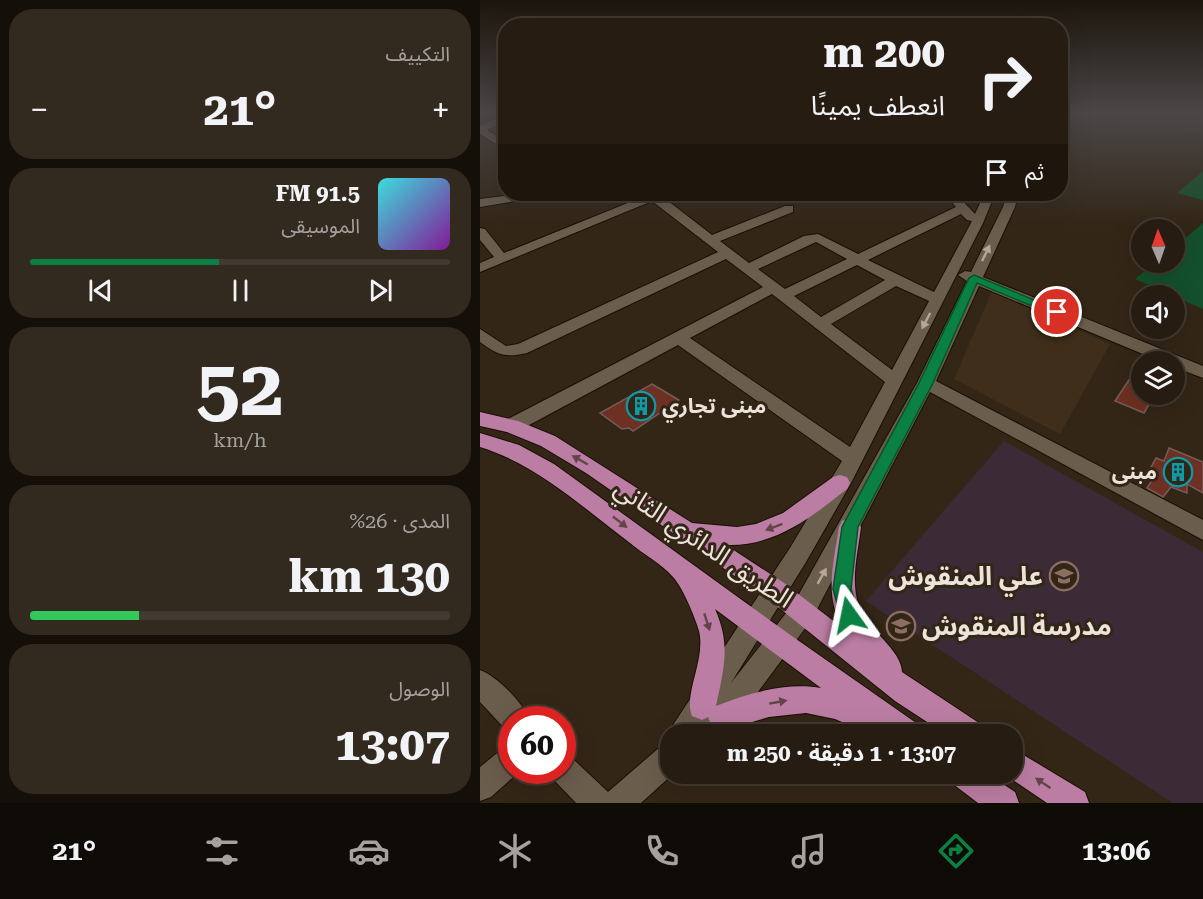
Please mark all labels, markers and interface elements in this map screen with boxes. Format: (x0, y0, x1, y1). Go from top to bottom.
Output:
text: 200 m (823, 28, 945, 77)
text: التكييف (386, 42, 450, 66)
icon: right (966, 42, 1044, 120)
text: 21° (204, 83, 276, 136)
text: − (30, 90, 48, 129)
text: + (432, 90, 450, 129)
text: انعطف يمينًا (811, 90, 945, 122)
icon: arrive (980, 156, 1013, 189)
text: ثم (1025, 160, 1044, 185)
text: 91.5 FM (276, 181, 360, 206)
text: الموسيقى (281, 214, 360, 238)
north arrow (1131, 219, 1185, 273)
map controls (1131, 219, 1185, 405)
one-way arrow (982, 244, 991, 261)
icon: previous (84, 274, 117, 307)
icon: pause (224, 274, 257, 307)
icon: next (364, 274, 397, 307)
button: sound (1131, 285, 1185, 339)
pin (1031, 286, 1082, 337)
icon: arrive (1040, 295, 1073, 328)
one-way arrow (921, 313, 931, 330)
text: 52 (196, 343, 284, 434)
button: layers (1131, 351, 1185, 405)
building icon: مبنى تجاري (625, 390, 657, 422)
place label: مبنى تجاري (662, 394, 766, 423)
text: km/h (213, 428, 267, 452)
one-way arrow (571, 455, 588, 465)
building icon: مبنى (1162, 456, 1194, 488)
place label: مبنى (1112, 460, 1157, 484)
street label: الطريق الدائري الثاني (606, 472, 799, 618)
text: المدى · 26% (349, 509, 450, 533)
one-way arrow (612, 516, 627, 528)
one-way arrow (765, 522, 783, 532)
text: 130 km (289, 550, 450, 603)
school or university icon: علي المنقوش (1048, 560, 1080, 592)
place label: علي المنقوش (888, 561, 1043, 597)
one-way arrow (817, 567, 827, 584)
position arrow (817, 583, 881, 647)
school or university icon: مدرسة المنقوش (885, 610, 917, 642)
place label: مدرسة المنقوش (922, 611, 1112, 641)
one-way arrow (703, 613, 713, 631)
text: الوصول (389, 677, 450, 701)
one-way arrow (769, 697, 788, 706)
speed limit sign: 60 (498, 706, 576, 784)
text: 13:07 (335, 718, 450, 771)
text: 13:07 · 1 دقيقة · 250 m (727, 741, 956, 766)
one-way arrow (1035, 777, 1051, 788)
icon: filters (201, 830, 243, 872)
icon: car (348, 830, 390, 872)
icon: climate (494, 830, 536, 872)
icon: phone (641, 830, 683, 872)
icon: music (788, 830, 830, 872)
icon: directions (935, 830, 977, 872)
text: 21° (52, 835, 96, 867)
text: 13:06 (1082, 835, 1151, 867)

